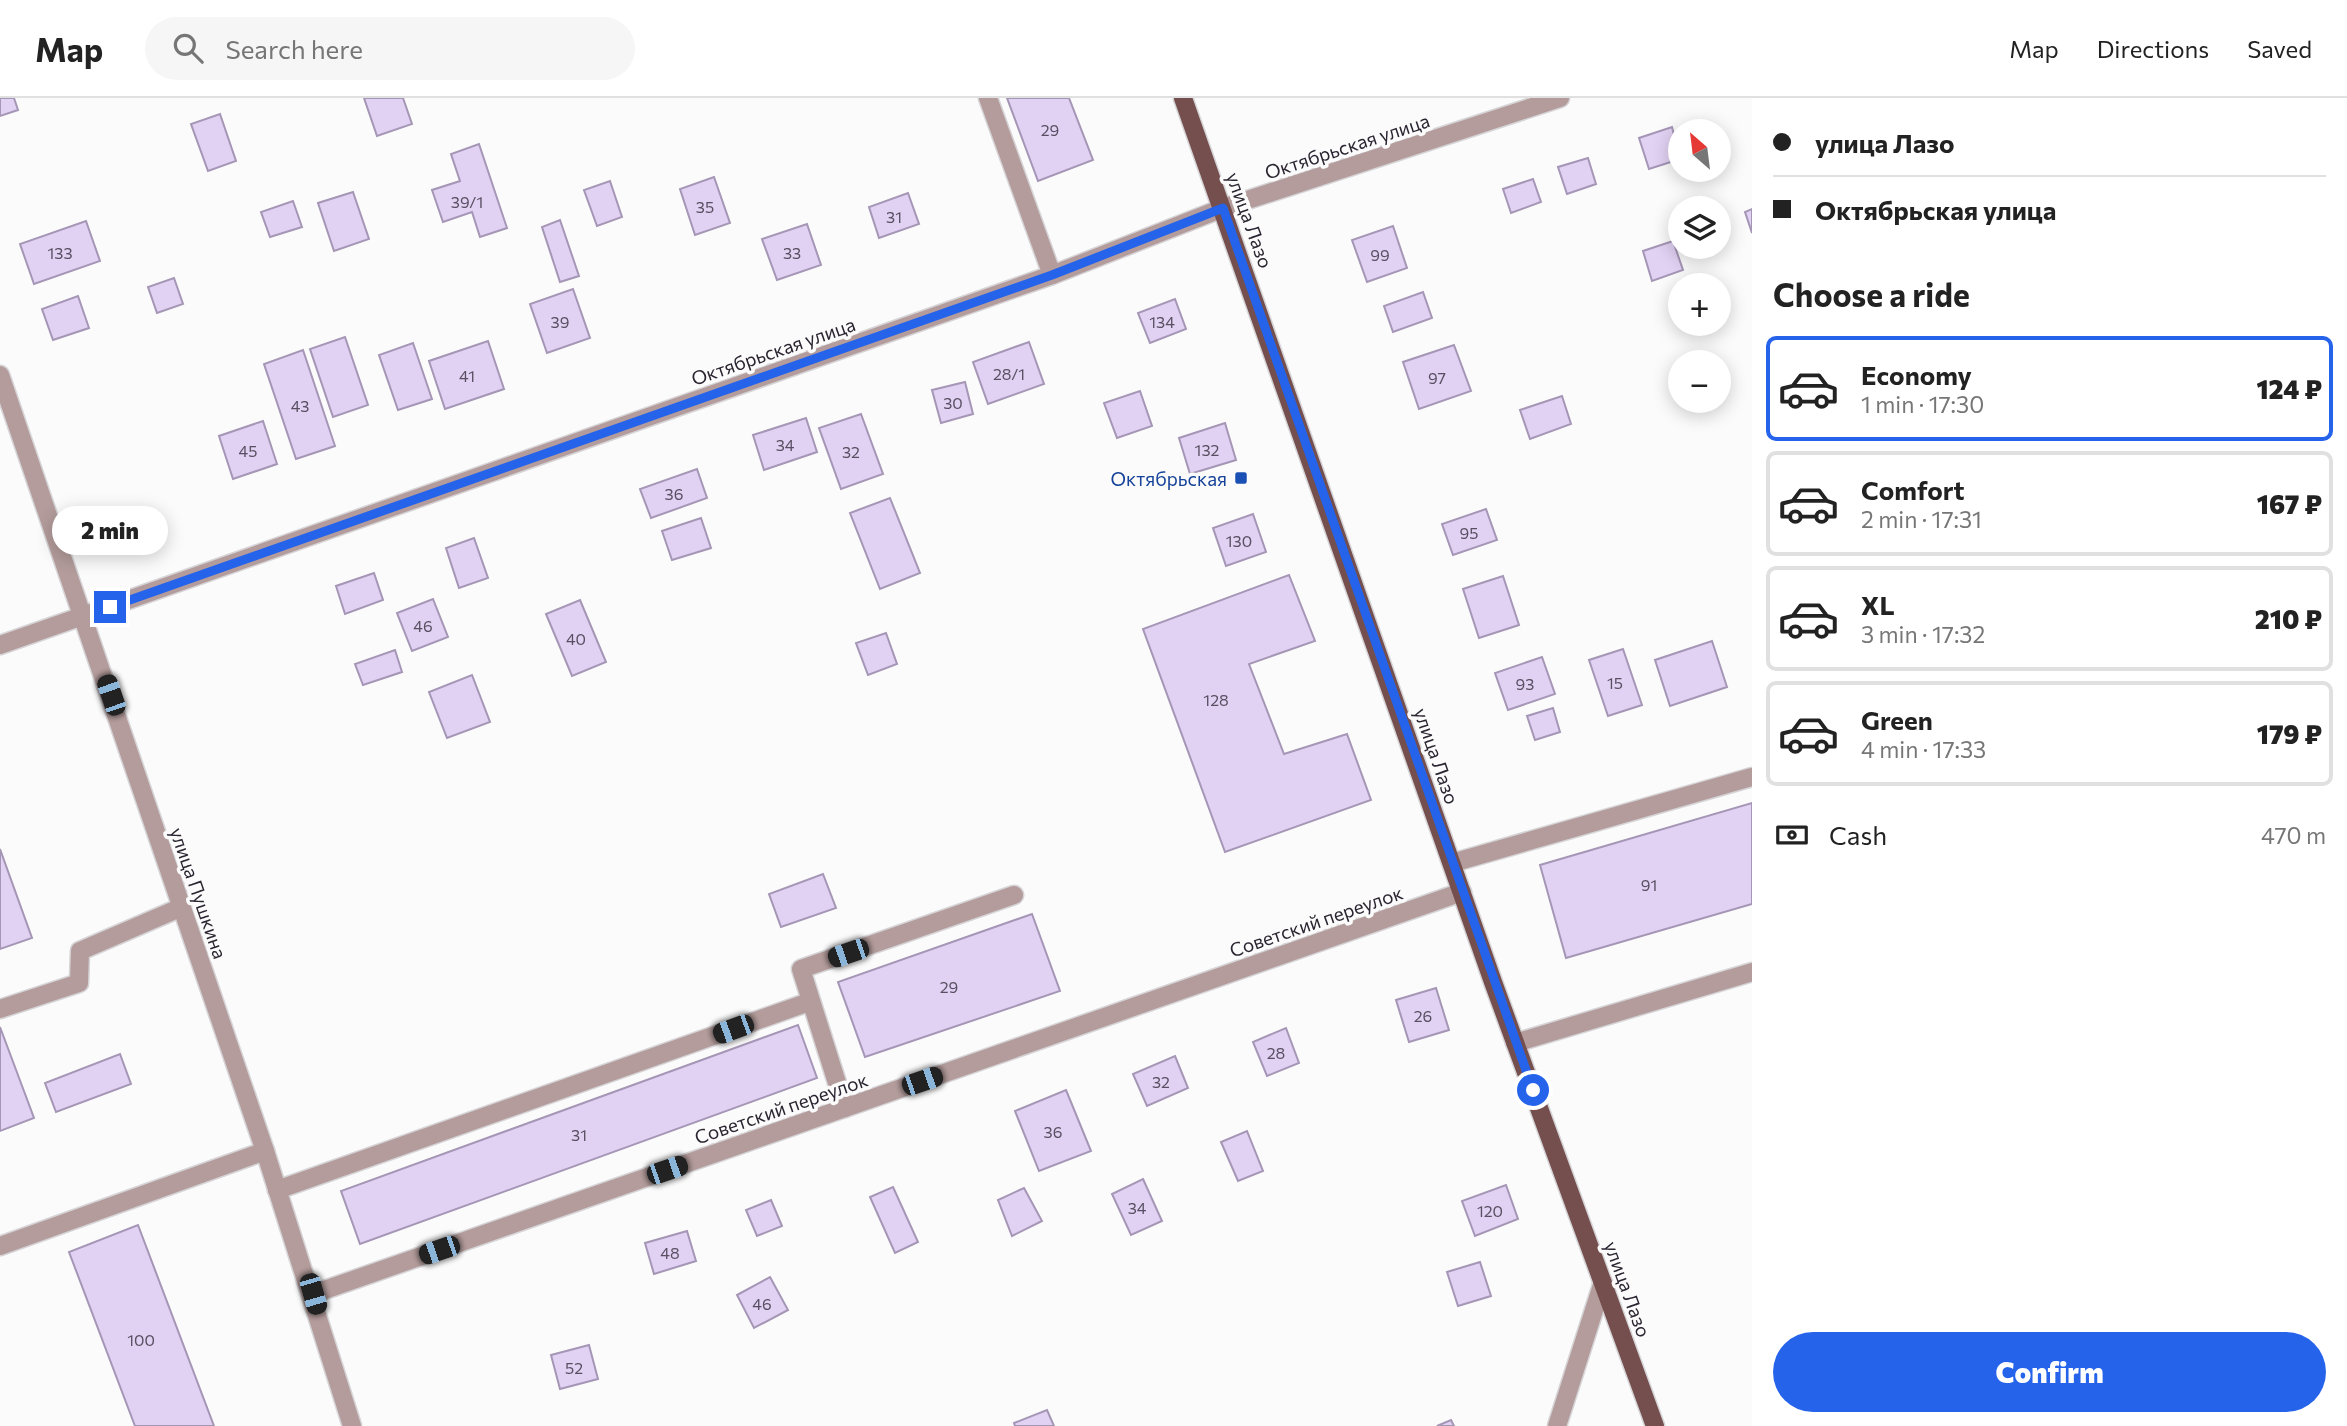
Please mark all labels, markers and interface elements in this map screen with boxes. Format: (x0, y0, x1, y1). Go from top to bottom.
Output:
search box (145, 17, 635, 80)
text: Map (35, 28, 103, 69)
icon: search (169, 29, 207, 67)
text: Search here (225, 33, 363, 64)
text: Map (2009, 34, 2059, 63)
text: Directions (2097, 34, 2209, 63)
text: Saved (2247, 34, 2312, 63)
street label: Октябрьская улица (1262, 108, 1432, 184)
north arrow (1668, 119, 1731, 182)
map controls (1668, 119, 1731, 413)
house number: 29 (1041, 120, 1059, 139)
text: улица Лазо (1815, 127, 1955, 158)
street label: улица Лазо (1222, 169, 1278, 271)
house number: 39/1 (451, 192, 483, 211)
text: Октябрьская улица (1815, 194, 2056, 225)
button: layers (1668, 196, 1731, 259)
house number: 35 (696, 197, 714, 216)
house number: 31 (886, 207, 902, 226)
house number: 133 (47, 243, 73, 262)
house number: 33 (783, 243, 801, 262)
house number: 99 (1370, 245, 1390, 264)
button: + (1668, 273, 1731, 336)
text: Choose a ride (1773, 274, 1970, 314)
house number: 39 (551, 312, 569, 331)
street label: Октябрьская улица (688, 312, 858, 390)
house number: 134 (1149, 312, 1175, 331)
button: − (1668, 350, 1731, 413)
icon: car (1777, 357, 1840, 420)
text: Economy (1861, 359, 1972, 390)
house number: 28/1 (993, 364, 1025, 383)
house number: 41 (459, 366, 475, 385)
house number: 97 (1428, 368, 1446, 387)
text: 124 ₽ (2256, 373, 2322, 404)
text: 1 min · 17:30 (1861, 390, 1984, 418)
house number: 30 (943, 393, 963, 412)
house number: 43 (291, 396, 309, 415)
house number: 34 (776, 435, 795, 454)
house number: 132 (1195, 440, 1220, 459)
house number: 45 (239, 441, 257, 460)
house number: 32 (842, 442, 860, 461)
place label: Октябрьская (1111, 467, 1227, 490)
marker: Октябрьская (1233, 470, 1249, 486)
icon: car (1777, 472, 1840, 535)
text: Comfort (1861, 474, 1964, 505)
house number: 36 (665, 484, 683, 503)
text: 167 ₽ (2257, 488, 2322, 519)
callout: 2 min (52, 505, 168, 554)
text: 2 min · 17:31 (1861, 505, 1982, 533)
text: 2 min (81, 516, 139, 544)
house number: 95 (1460, 523, 1478, 542)
house number: 130 (1226, 531, 1252, 550)
icon: car (1777, 587, 1840, 650)
text: XL (1861, 589, 1895, 620)
route end (94, 591, 126, 623)
text: 210 ₽ (2255, 603, 2322, 634)
house number: 46 (413, 616, 433, 635)
text: 3 min · 17:32 (1861, 620, 1985, 648)
house number: 40 (566, 629, 586, 648)
car (95, 672, 128, 718)
house number: 15 (1607, 673, 1623, 692)
house number: 93 (1516, 674, 1534, 693)
house number: 128 (1203, 690, 1229, 709)
icon: car (1777, 702, 1840, 765)
text: Green (1861, 704, 1933, 735)
street label: улица Лазо (1410, 705, 1464, 807)
text: 179 ₽ (2257, 718, 2322, 749)
text: 4 min · 17:33 (1861, 735, 1986, 763)
icon: cash (1773, 816, 1811, 854)
text: Cash (1829, 819, 1887, 850)
text: 470 m (2261, 821, 2326, 849)
street label: улица Пушкина (166, 824, 232, 962)
house number: 91 (1641, 875, 1657, 894)
street label: Советский переулок (1226, 881, 1406, 961)
car (825, 936, 872, 970)
house number: 29 (940, 977, 958, 996)
house number: 26 (1414, 1006, 1432, 1025)
car (710, 1012, 757, 1046)
house number: 28 (1267, 1043, 1285, 1062)
car (899, 1064, 946, 1098)
street label: Советский переулок (691, 1068, 871, 1148)
house number: 32 (1152, 1072, 1170, 1091)
route start (1517, 1074, 1549, 1106)
house number: 36 (1044, 1122, 1062, 1141)
house number: 31 (571, 1125, 587, 1144)
car (644, 1153, 691, 1187)
house number: 34 (1128, 1198, 1147, 1217)
house number: 120 (1477, 1201, 1503, 1220)
car (416, 1233, 463, 1267)
street label: улица Лазо (1600, 1238, 1656, 1340)
house number: 48 (660, 1243, 680, 1262)
car (298, 1271, 329, 1317)
house number: 46 (752, 1294, 772, 1313)
house number: 100 (127, 1330, 155, 1349)
button: Confirm (1773, 1332, 2326, 1412)
house number: 52 (565, 1358, 583, 1377)

